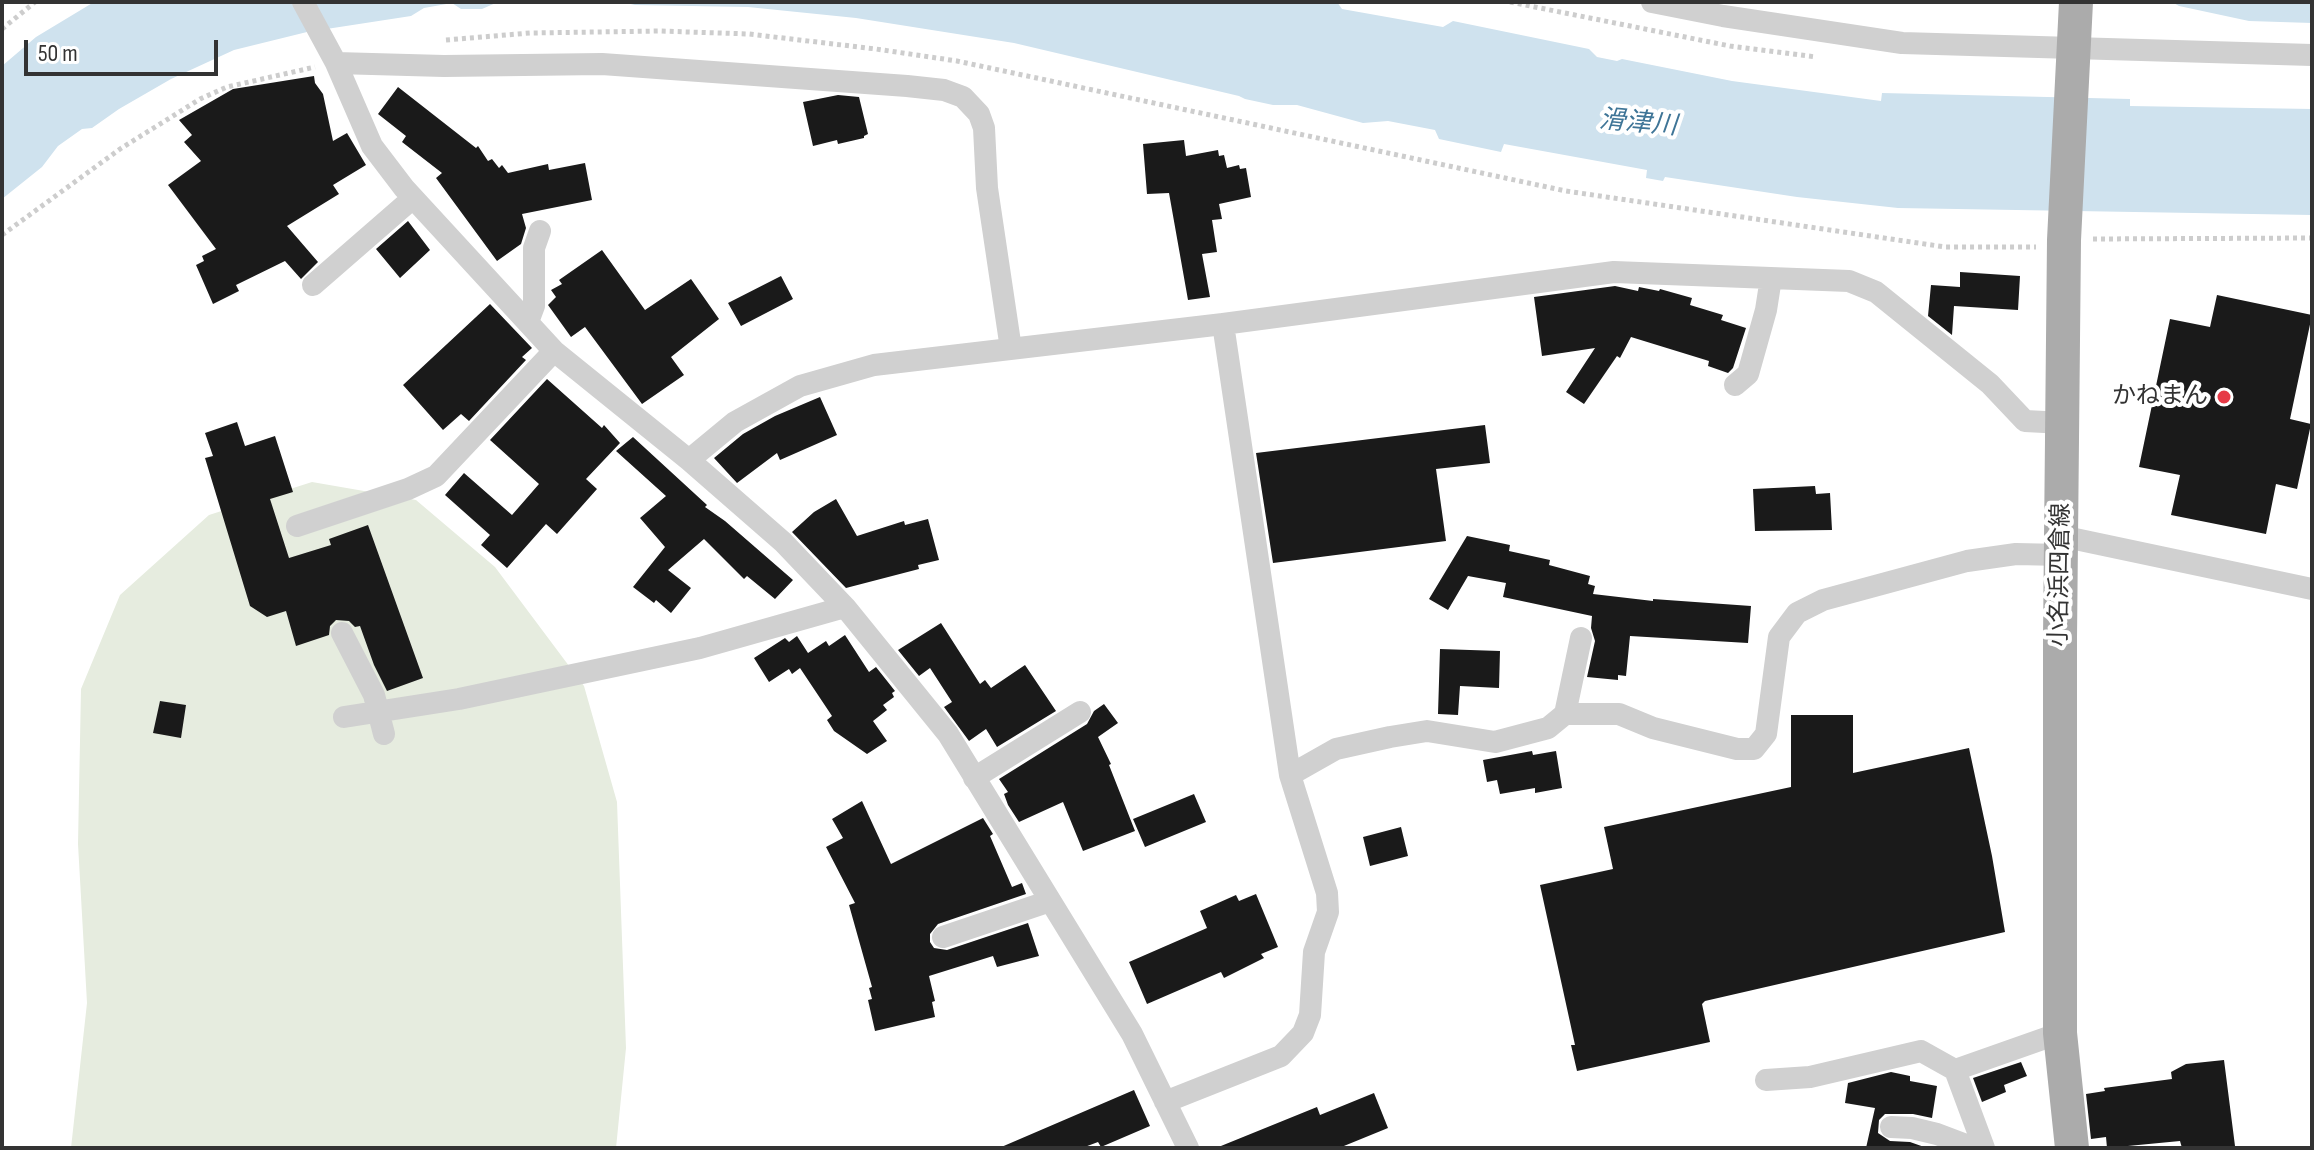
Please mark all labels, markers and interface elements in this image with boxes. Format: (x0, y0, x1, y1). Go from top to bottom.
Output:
scale bar (28, 24, 222, 74)
text: 50 m (38, 39, 78, 68)
water label: 滑津川 (1598, 105, 1678, 143)
place label: かねまん (2112, 383, 2208, 411)
marker: かねまん (2215, 388, 2233, 406)
street label: 小名浜四倉線 (2045, 503, 2077, 647)

